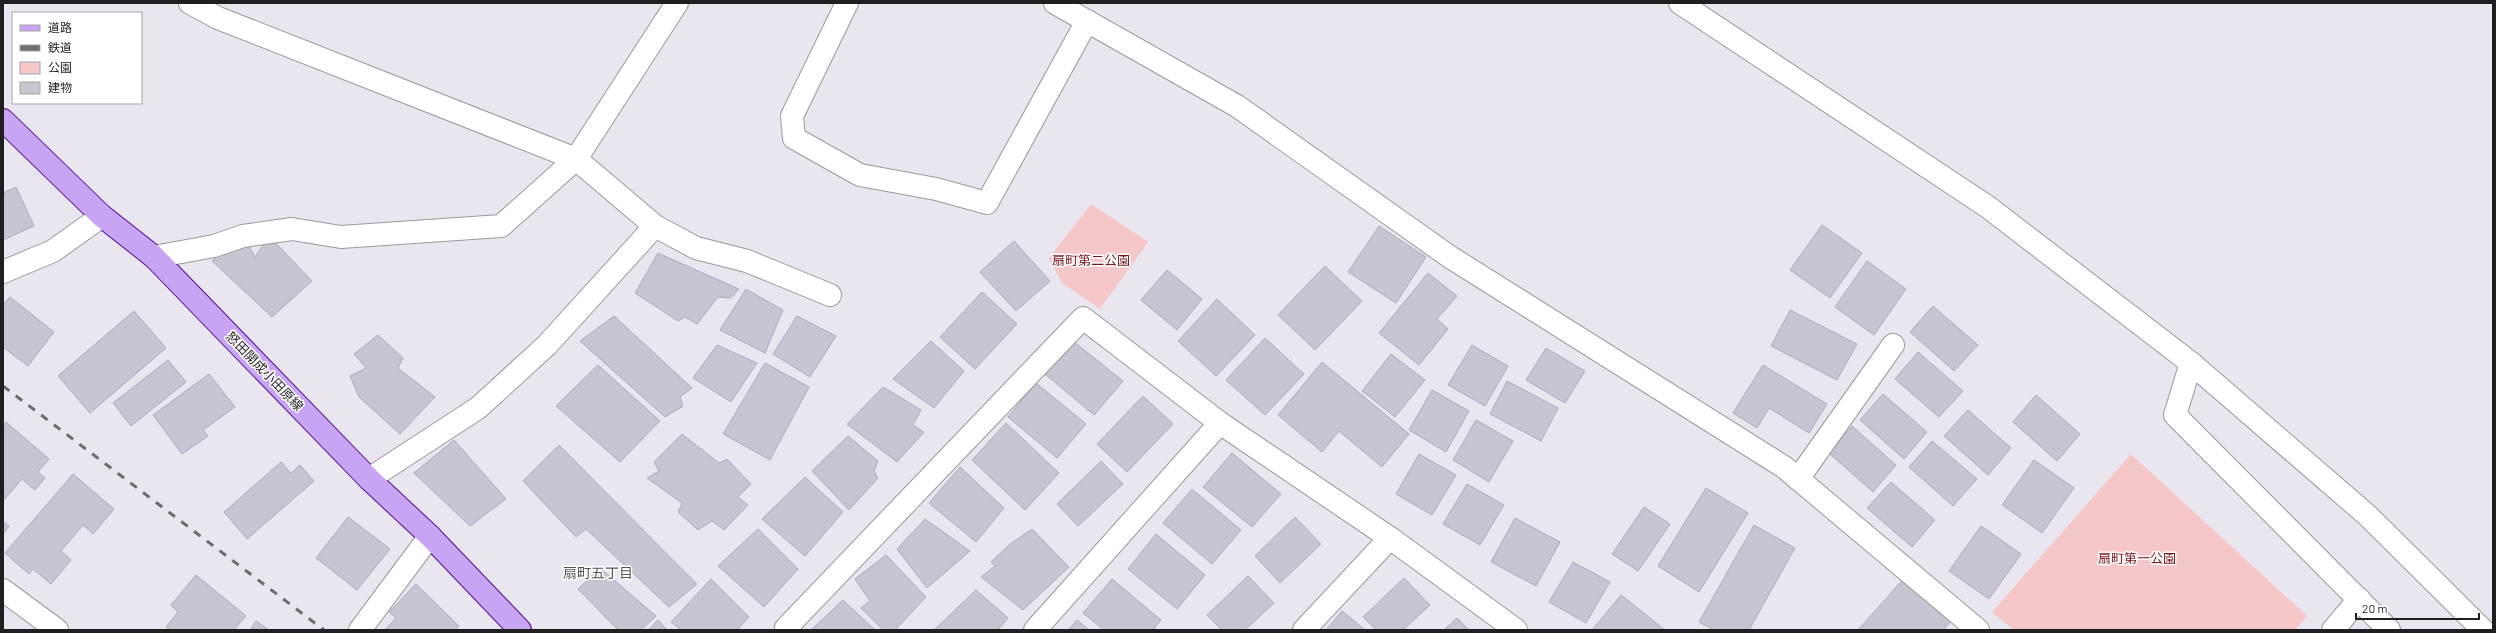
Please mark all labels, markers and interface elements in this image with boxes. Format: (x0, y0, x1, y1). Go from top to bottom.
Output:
legend (12, 12, 142, 104)
text: 道路 (48, 20, 72, 34)
text: 鉄道 (48, 40, 72, 54)
text: 公園 (48, 60, 72, 74)
text: 建物 (48, 80, 72, 94)
park label: 扇町第二公園 (1052, 252, 1130, 268)
street label: 怒田開成小田原線 (223, 328, 307, 414)
park label: 扇町第一公園 (2098, 550, 2176, 566)
district label: 扇町五丁目 (563, 564, 633, 581)
scale bar (2356, 595, 2479, 621)
text: 20 m (2362, 601, 2388, 615)

